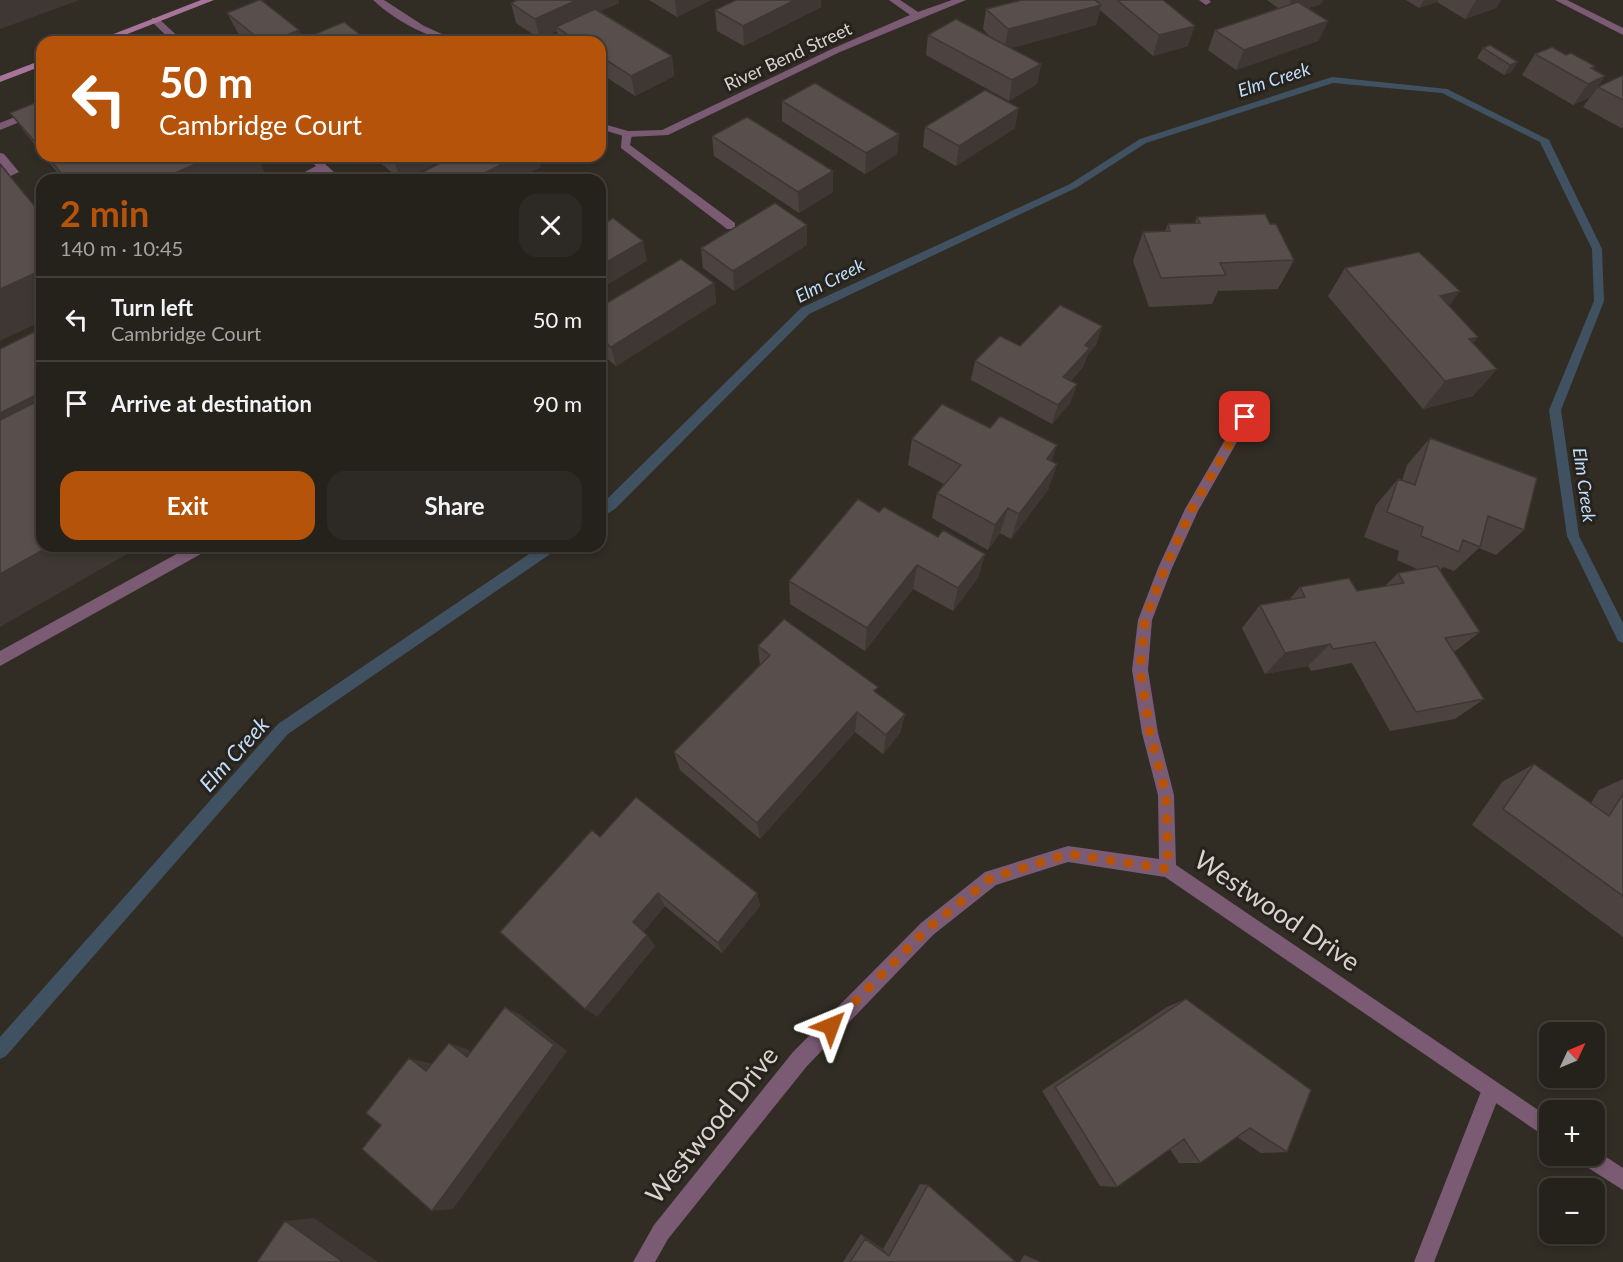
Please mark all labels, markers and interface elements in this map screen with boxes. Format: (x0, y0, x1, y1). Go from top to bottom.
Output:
street label: River Bend Street (720, 17, 855, 95)
text: 50 m (159, 57, 253, 107)
water label: Elm Creek (1235, 57, 1313, 101)
icon: left (60, 60, 138, 138)
text: Cambridge Court (159, 108, 362, 141)
text: 2 min (60, 191, 149, 235)
button: close (519, 194, 582, 257)
text: 140 m · 10:45 (60, 236, 183, 260)
water label: Elm Creek (791, 253, 868, 307)
text: Turn left (111, 294, 193, 321)
icon: left (60, 303, 93, 336)
text: 50 m (533, 306, 582, 333)
text: Cambridge Court (111, 321, 261, 345)
icon: arrive (60, 387, 93, 420)
text: Arrive at destination (111, 390, 312, 417)
text: 90 m (533, 390, 582, 417)
pin (1219, 391, 1270, 442)
icon: arrive (1228, 400, 1261, 433)
water label: Elm Creek (1569, 446, 1601, 524)
button: Exit (60, 471, 315, 540)
button: Share (327, 471, 582, 540)
water label: Elm Creek (193, 710, 275, 797)
street label: Westwood Drive (1189, 843, 1366, 977)
position arrow (799, 994, 863, 1058)
north arrow (1539, 1022, 1605, 1088)
map controls (1539, 1022, 1605, 1244)
street label: Westwood Drive (638, 1039, 784, 1209)
button: + (1539, 1100, 1605, 1166)
button: − (1539, 1178, 1605, 1244)

